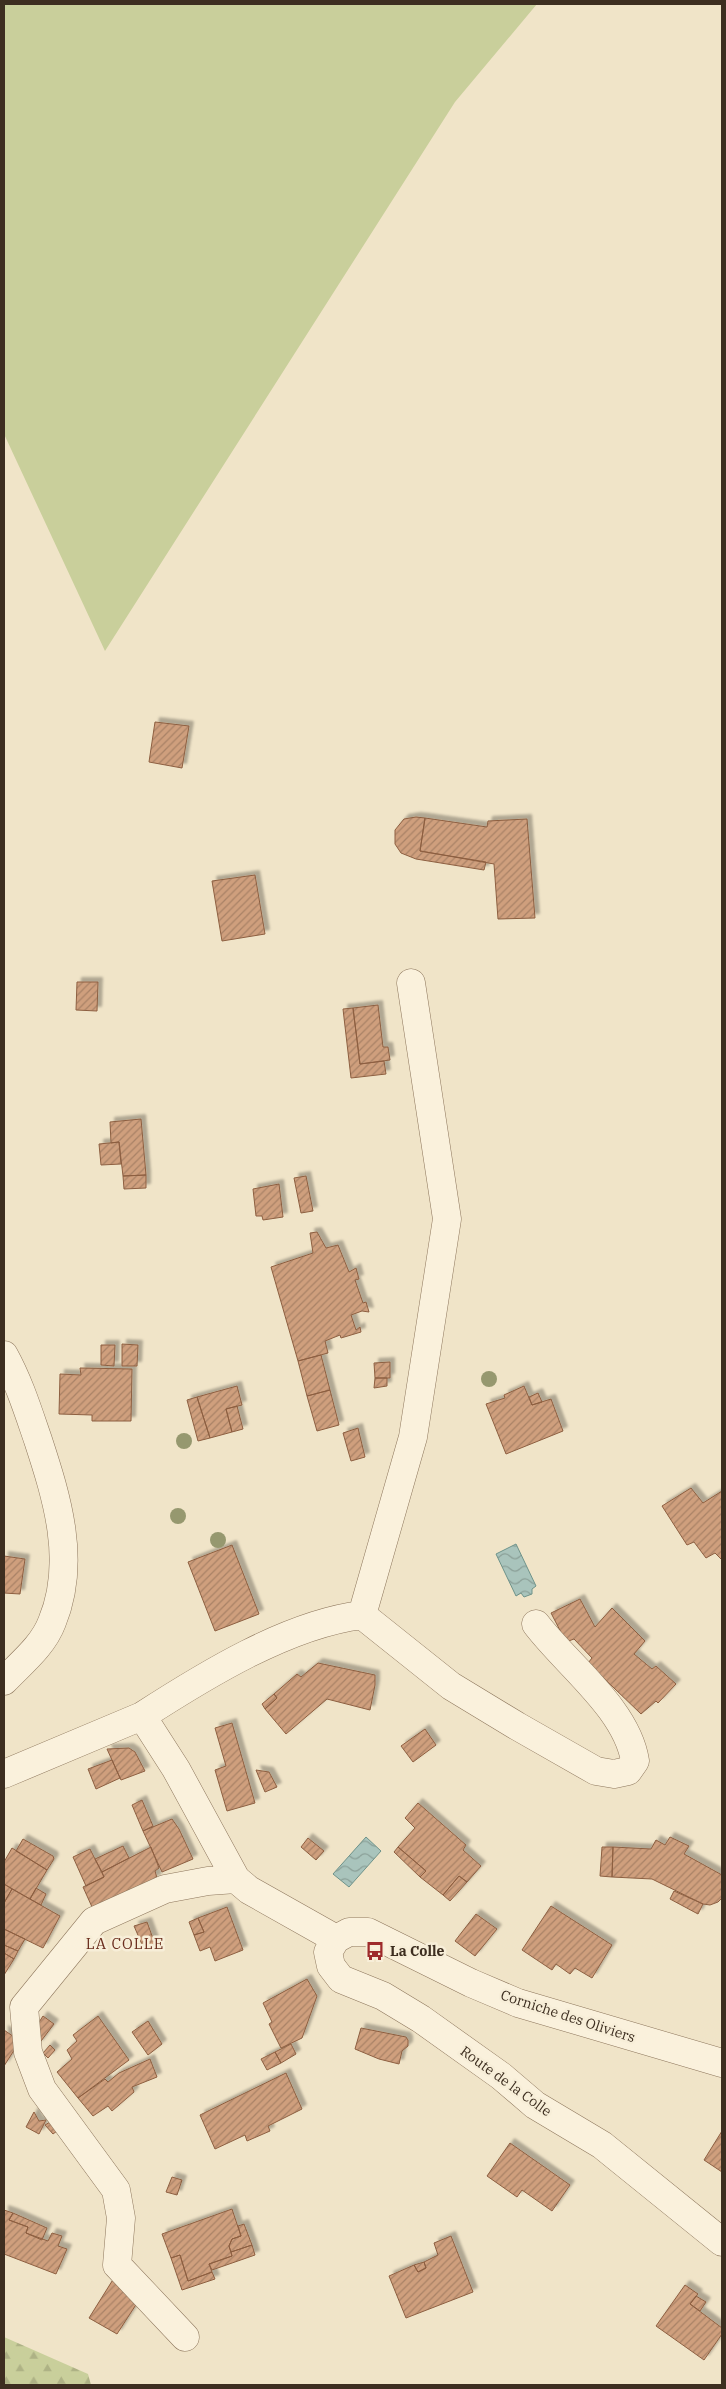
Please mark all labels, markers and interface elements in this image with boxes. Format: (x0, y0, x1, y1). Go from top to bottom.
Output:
district label: LA COLLE (86, 1934, 164, 1953)
bus stop icon: La Colle (364, 1940, 386, 1962)
place label: La Colle (390, 1942, 445, 1960)
street label: Corniche des Oliviers (499, 1986, 638, 2046)
street label: Route de la Colle (457, 2042, 555, 2120)

